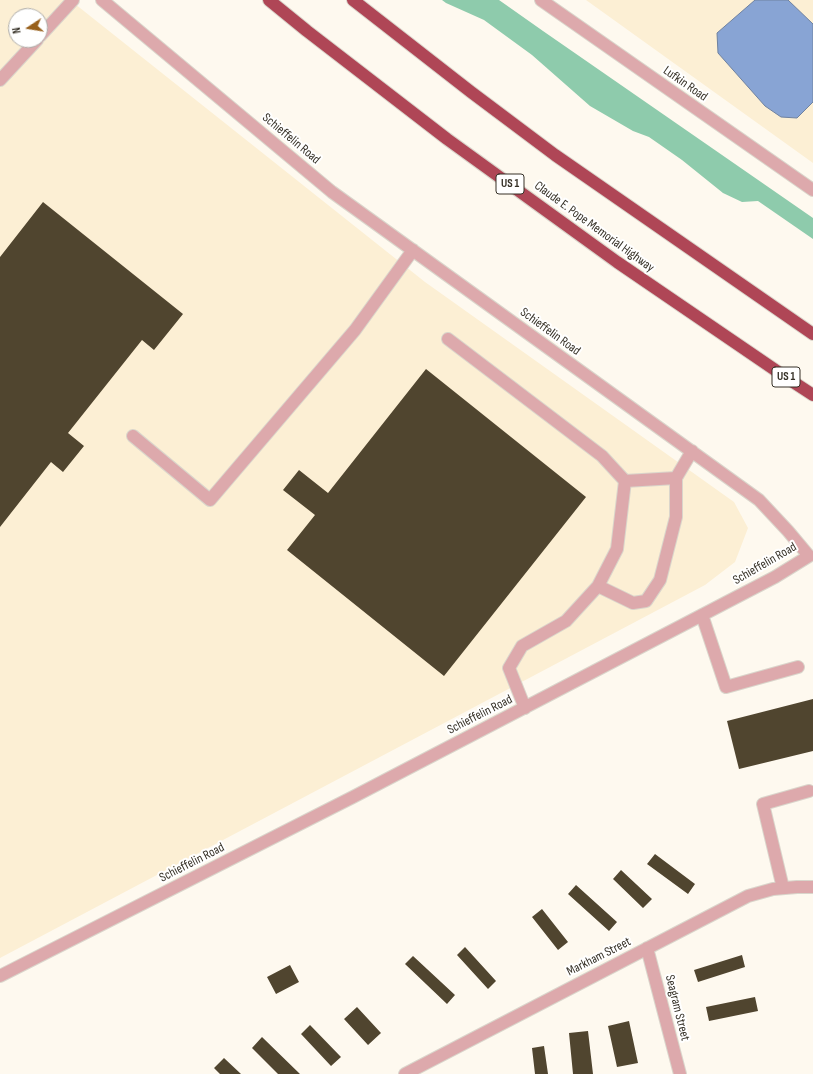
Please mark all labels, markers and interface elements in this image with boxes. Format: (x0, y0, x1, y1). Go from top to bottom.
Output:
north arrow (8, 8, 48, 48)
text: N (10, 26, 24, 35)
street label: Lufkin Road (660, 63, 710, 105)
street label: Schieffelin Road (259, 110, 323, 168)
road number: US 1 (496, 174, 524, 194)
street label: Claude E. Pope Memorial Highway (531, 178, 657, 276)
street label: Schieffelin Road (517, 305, 583, 359)
road number: US 1 (772, 367, 800, 387)
street label: Schieffelin Road (730, 540, 800, 588)
street label: Schieffelin Road (445, 692, 515, 738)
street label: Schieffelin Road (157, 840, 227, 886)
street label: Markham Street (564, 934, 634, 980)
street label: Seagram Street (661, 973, 693, 1043)

